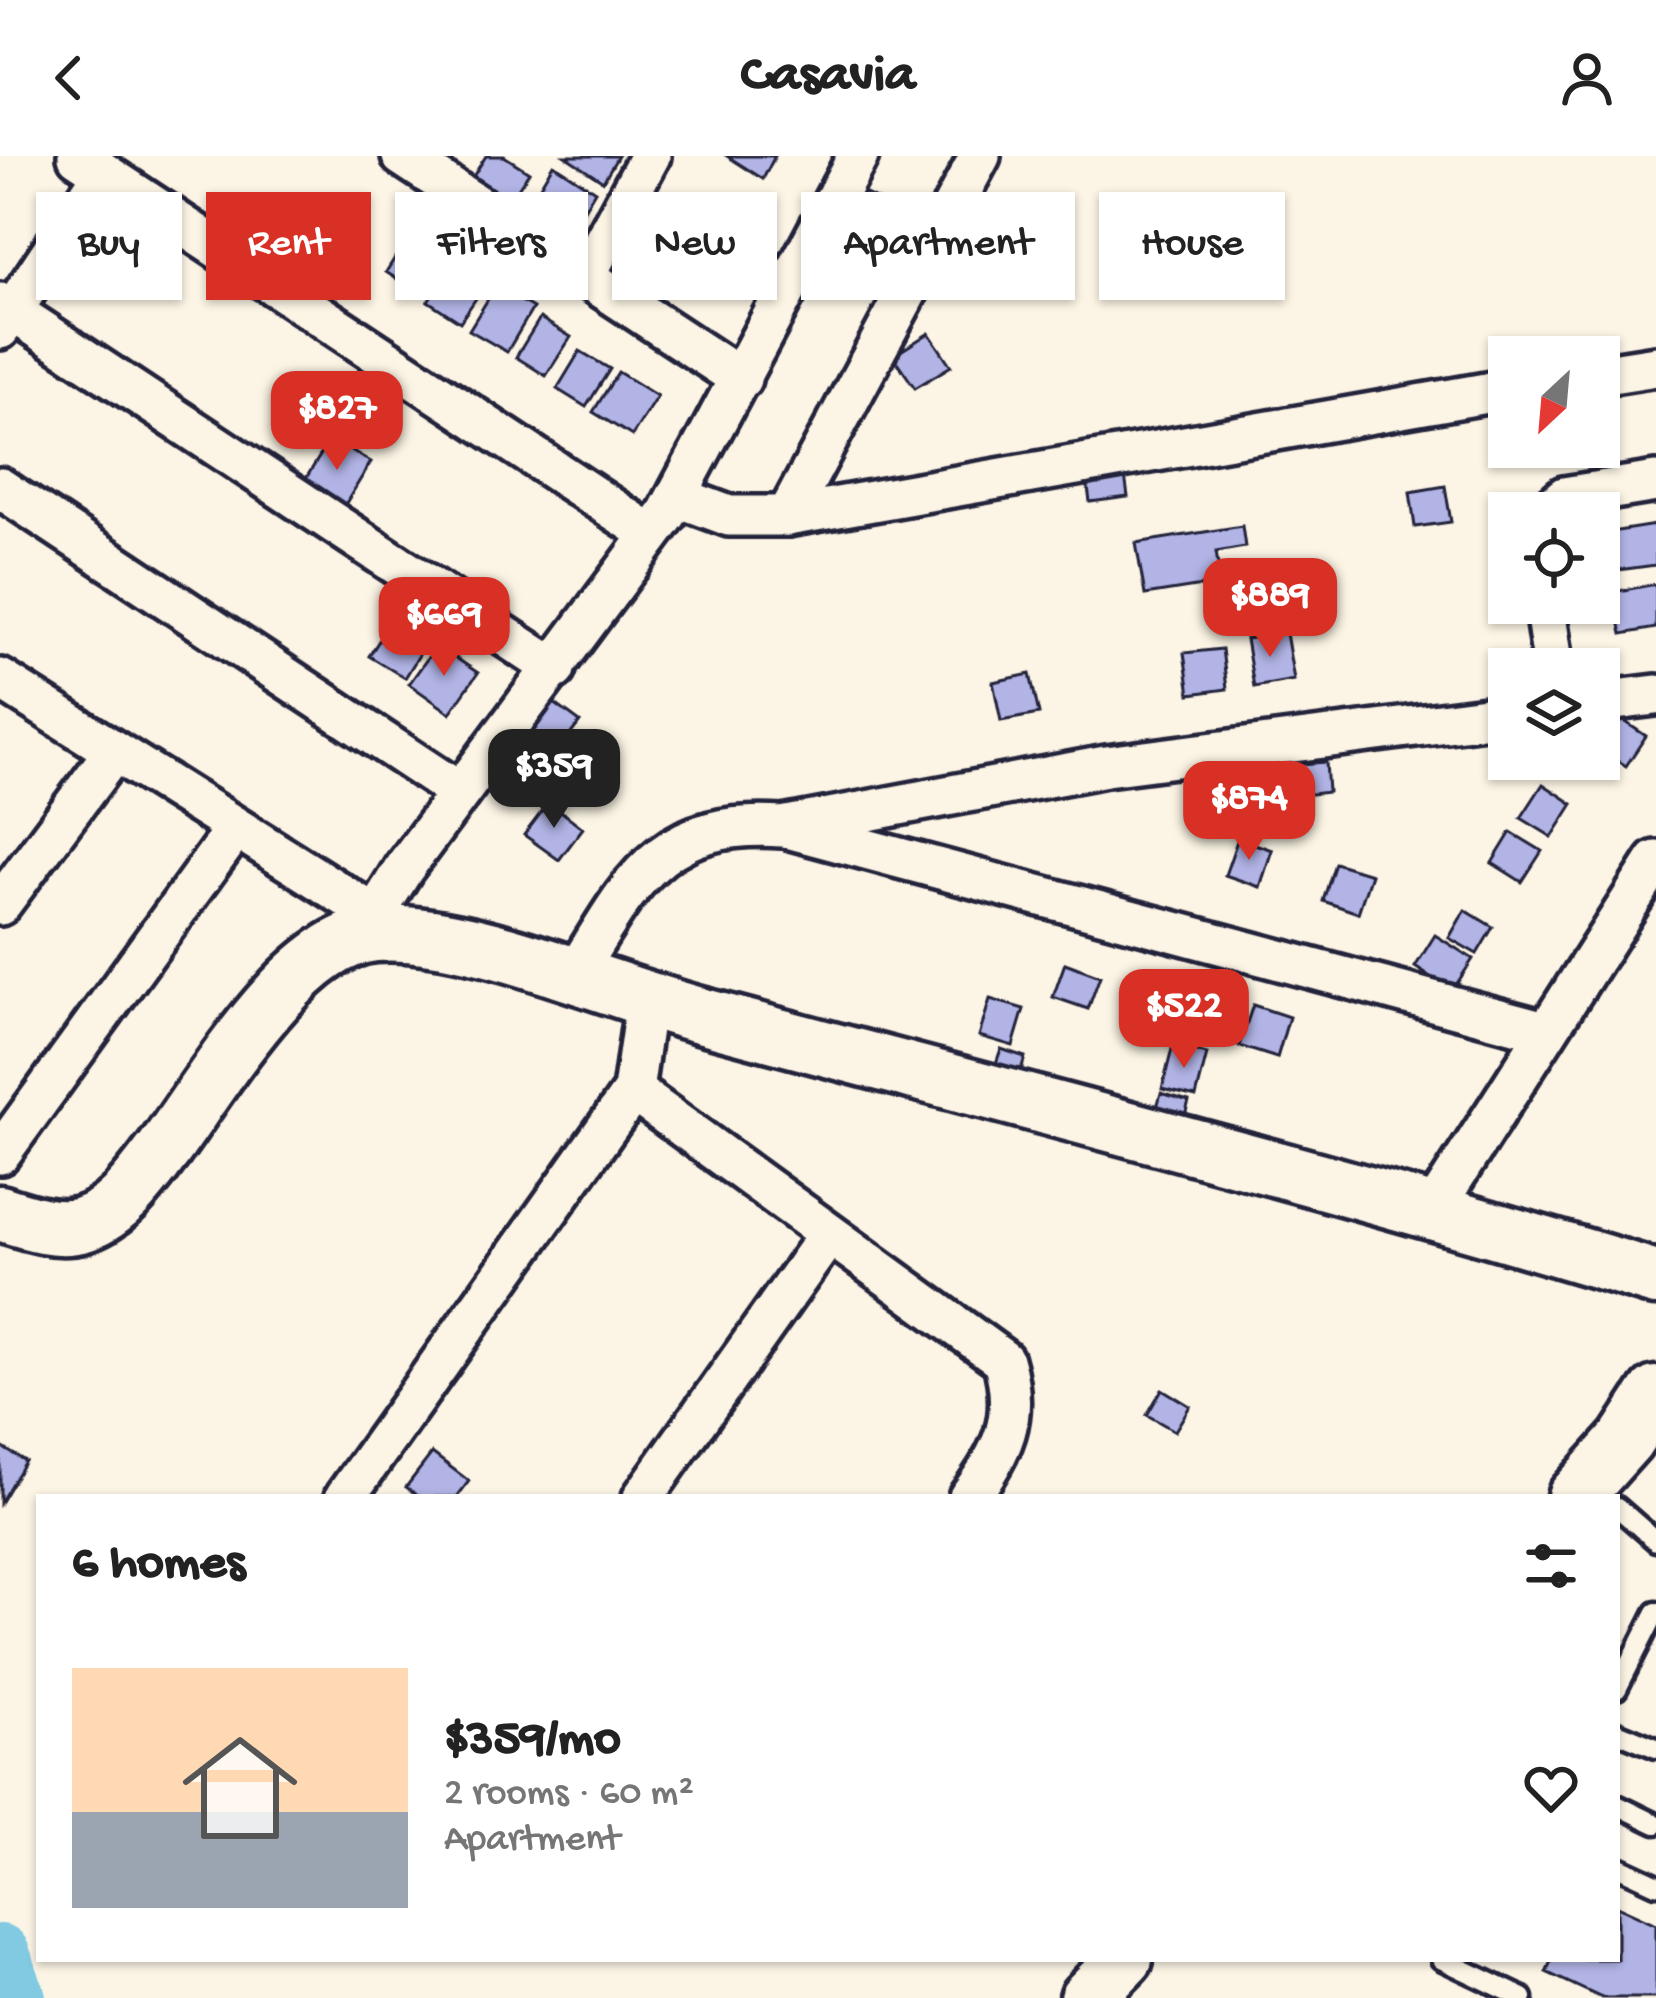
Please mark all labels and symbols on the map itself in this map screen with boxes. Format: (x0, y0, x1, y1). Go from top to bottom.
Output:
north arrow (1488, 336, 1620, 468)
pin: $827 (266, 371, 408, 473)
pin: $889 (1199, 558, 1341, 660)
pin: $669 (373, 577, 515, 679)
pin: $359 (483, 729, 625, 831)
pin: $874 (1178, 761, 1320, 863)
pin: $522 (1113, 969, 1255, 1071)

